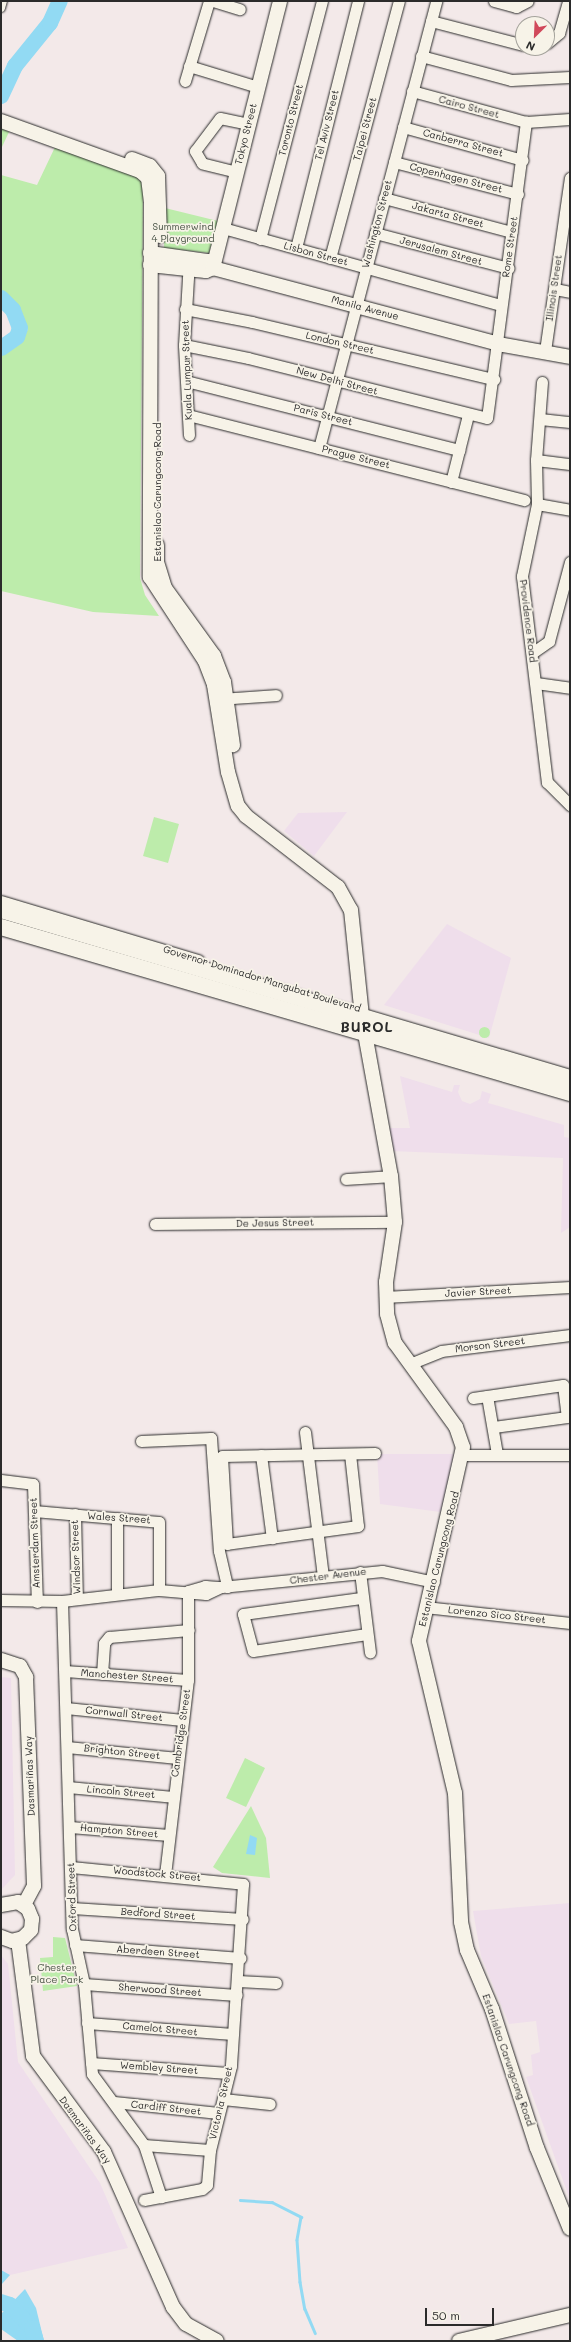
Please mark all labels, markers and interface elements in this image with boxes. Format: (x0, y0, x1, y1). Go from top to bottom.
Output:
north arrow (515, 16, 555, 56)
text: N (523, 38, 537, 55)
street label: Toronto Street (276, 83, 306, 157)
street label: Tel Aviv Street (312, 89, 342, 161)
street label: Cairo Street (437, 93, 501, 121)
street label: Taipei Street (351, 96, 379, 162)
street label: Tokyo Street (233, 102, 259, 166)
street label: Canberra Street (421, 126, 505, 160)
street label: Copenhagen Street (408, 161, 504, 195)
street label: Washington Street (359, 179, 395, 269)
street label: Jakarta Street (411, 200, 485, 230)
street label: Rome Street (500, 216, 520, 278)
park label: Summerwind 4 Playground (151, 220, 215, 244)
street label: Jerusalem Street (398, 234, 484, 268)
street label: Lisbon Street (283, 240, 349, 268)
street label: Illinois Street (543, 254, 565, 322)
street label: Manila Avenue (330, 293, 400, 323)
street label: Kuala Lumpur Street (179, 320, 195, 420)
street label: London Street (305, 329, 375, 357)
street label: New Delhi Street (295, 364, 379, 398)
street label: Paris Street (292, 402, 354, 428)
street label: Estanislao Carungcong Road (152, 422, 164, 562)
street label: Prague Street (321, 443, 391, 471)
street label: Providence Road (517, 579, 539, 663)
street label: Governor Dominador Mangubat Boulevard (162, 943, 362, 1015)
district label: BUROL (340, 1019, 394, 1035)
street label: De Jesus Street (236, 1216, 314, 1230)
street label: Javier Street (445, 1284, 511, 1300)
street label: Morson Street (454, 1335, 526, 1355)
street label: Estanislao Carungcong Road (416, 1490, 462, 1628)
street label: Amsterdam Street (27, 1497, 43, 1589)
street label: Wales Street (87, 1510, 151, 1526)
street label: Windsor Street (69, 1520, 83, 1594)
street label: Chester Avenue (289, 1565, 367, 1587)
street label: Lorenzo Sico Street (448, 1604, 546, 1626)
street label: Manchester Street (80, 1667, 174, 1685)
street label: Cambridge Street (169, 1688, 193, 1778)
street label: Cornwall Street (85, 1704, 163, 1724)
street label: Dasmariñas Way (23, 1736, 37, 1816)
street label: Brighton Street (83, 1742, 161, 1762)
street label: Lincoln Street (86, 1783, 156, 1801)
street label: Hampton Street (79, 1822, 159, 1840)
street label: Oxford Street (65, 1862, 79, 1932)
street label: Woodstock Street (112, 1864, 202, 1884)
street label: Bedford Street (120, 1905, 196, 1923)
street label: Aberdeen Street (116, 1943, 200, 1961)
park label: Chester Place Park (31, 1961, 83, 1984)
street label: Sherwood Street (118, 1981, 202, 1999)
street label: Estanislao Carungcong Road (480, 1992, 536, 2128)
street label: Camelot Street (122, 2020, 198, 2038)
street label: Wembley Street (120, 2059, 198, 2077)
street label: Victoria Street (207, 2065, 235, 2141)
street label: Dasmariñas Way (57, 2094, 113, 2166)
street label: Cardiff Street (130, 2098, 202, 2118)
scale bar (427, 2300, 496, 2326)
text: 50 m (432, 2307, 460, 2323)

